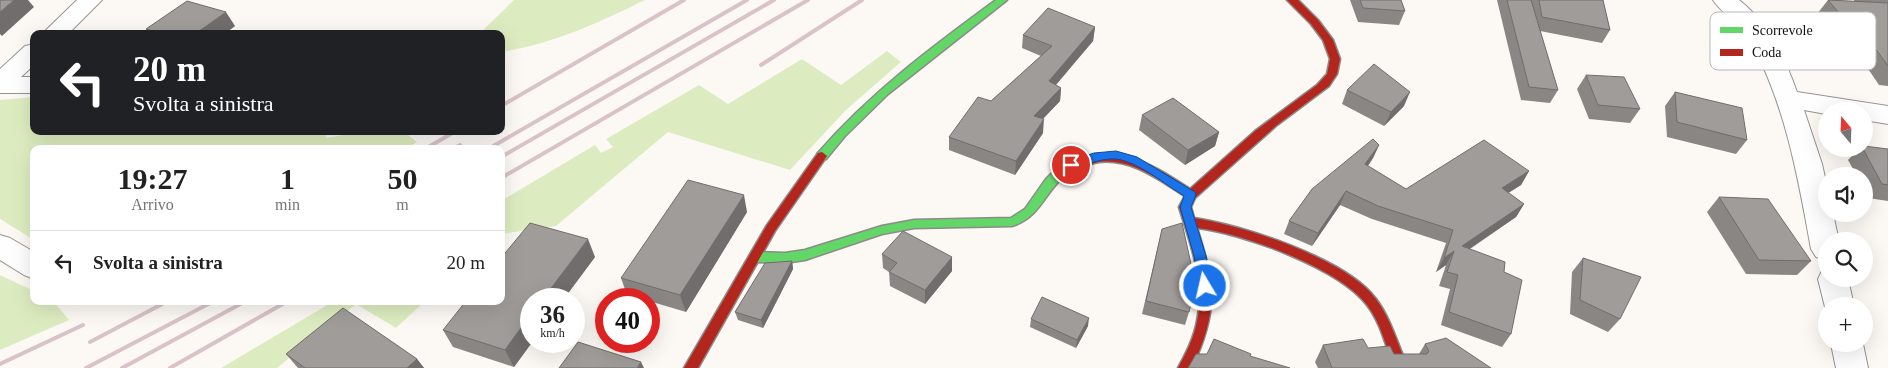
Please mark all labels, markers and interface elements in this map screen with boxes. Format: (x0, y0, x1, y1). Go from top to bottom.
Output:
legend (1710, 12, 1876, 70)
text: Scorrevole (1752, 23, 1813, 38)
text: Coda (1752, 45, 1782, 60)
icon: left (50, 50, 115, 115)
text: 20 m (133, 50, 206, 89)
text: Svolta a sinistra (133, 91, 274, 116)
north arrow (1818, 102, 1872, 158)
map controls (1818, 102, 1873, 352)
pin (1050, 144, 1092, 186)
icon: arrive (1057, 151, 1085, 179)
text: 19:27 (118, 162, 188, 195)
text: 1 (280, 162, 295, 195)
text: 50 (387, 162, 417, 195)
button: sound (1818, 167, 1873, 222)
text: Arrivo (131, 196, 174, 213)
text: min (275, 196, 300, 213)
text: m (396, 196, 409, 213)
button: search (1818, 232, 1873, 287)
icon: left (50, 249, 78, 277)
text: Svolta a sinistra (93, 252, 223, 273)
text: 20 m (446, 252, 485, 273)
position arrow (1178, 259, 1230, 311)
speed limit sign: 40 (595, 288, 660, 353)
button: + (1818, 297, 1873, 352)
text: 36 (540, 301, 565, 328)
text: km/h (540, 326, 565, 340)

